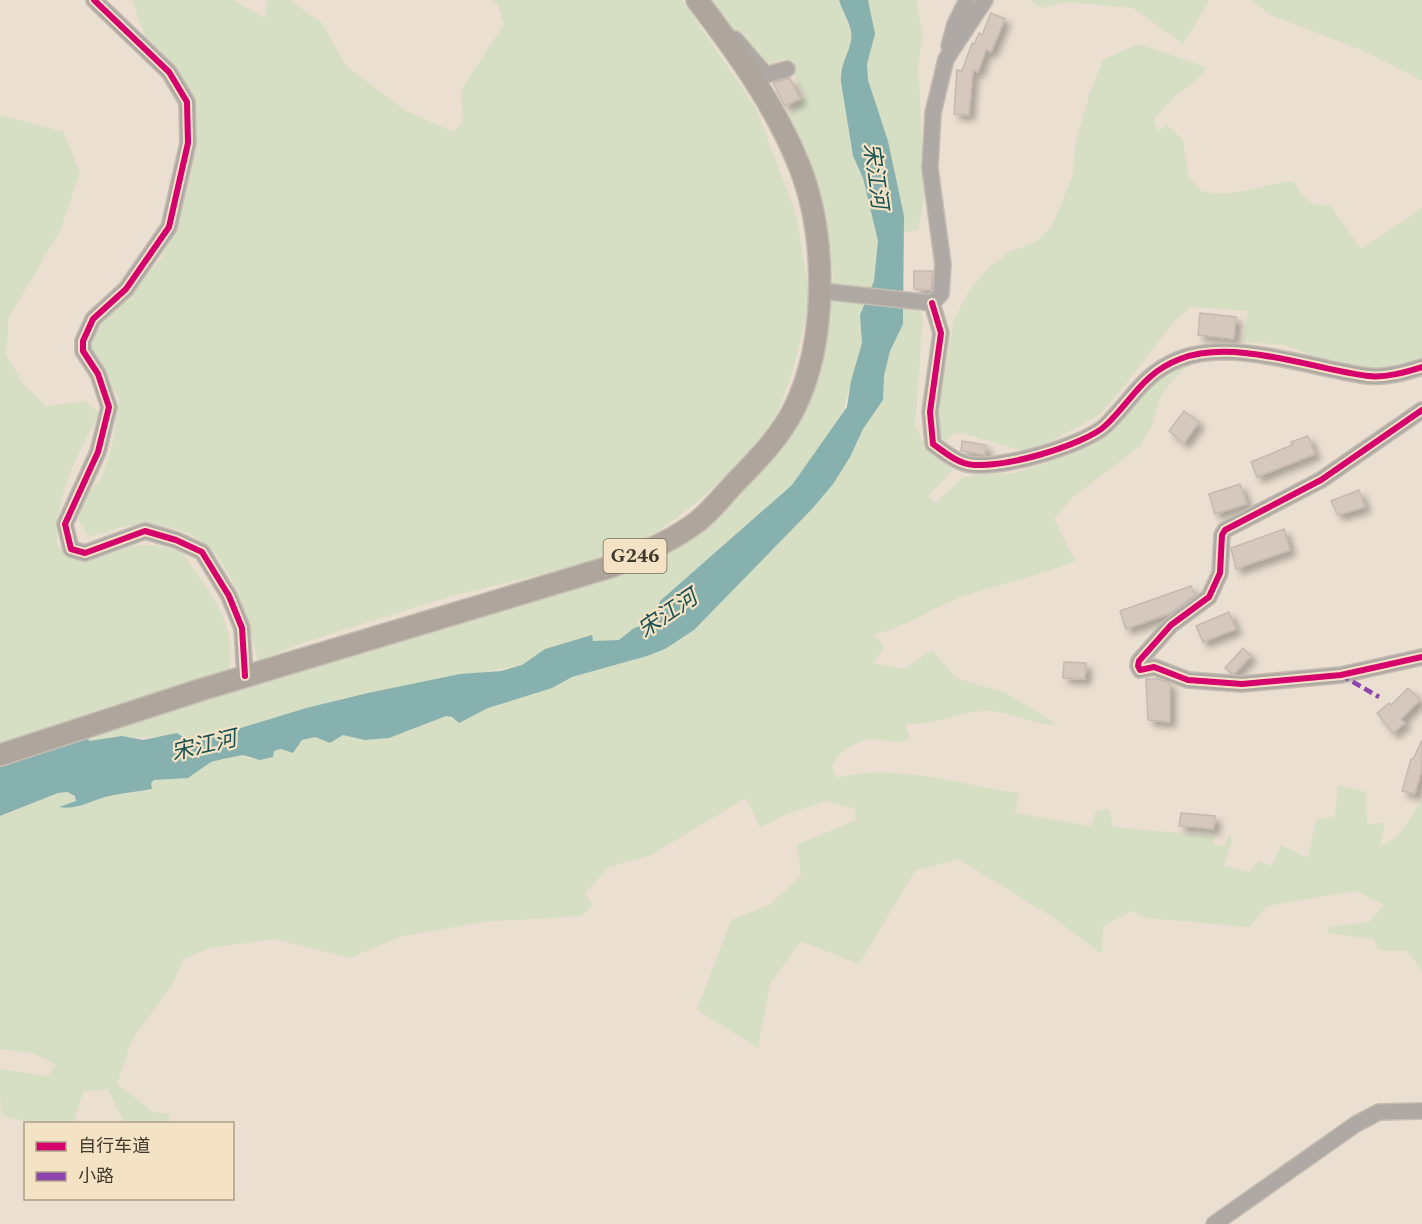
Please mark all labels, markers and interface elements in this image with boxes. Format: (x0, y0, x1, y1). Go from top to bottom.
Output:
water label: 宋江河 (854, 141, 896, 215)
road number: G246 (604, 539, 666, 573)
water label: 宋江河 (631, 580, 708, 646)
water label: 宋江河 (168, 722, 244, 770)
legend (24, 1122, 234, 1200)
text: 自行车道 (78, 1133, 150, 1160)
text: 小路 (78, 1163, 114, 1190)

